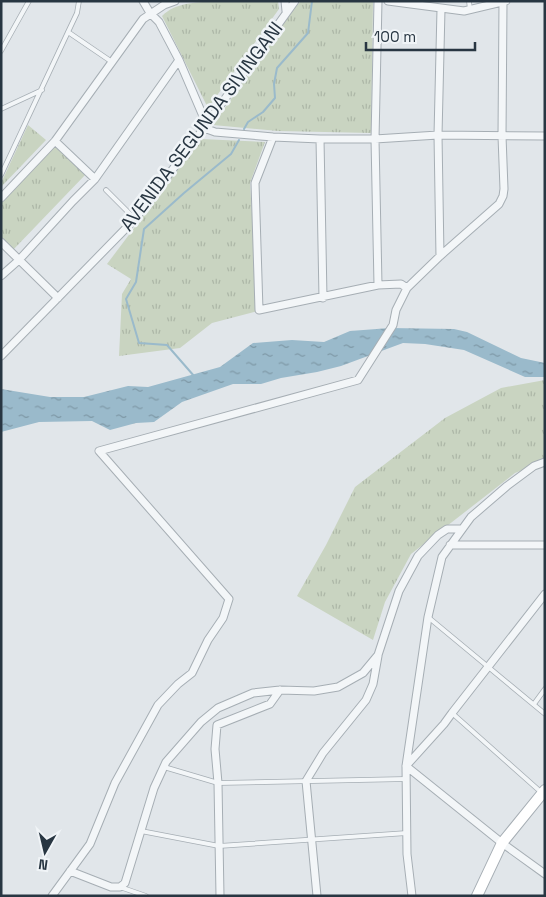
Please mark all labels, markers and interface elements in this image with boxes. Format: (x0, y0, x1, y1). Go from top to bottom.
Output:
street label: AVENIDA SEGUNDA SIVINGANI (114, 17, 288, 236)
scale bar (366, 20, 475, 52)
text: 100 m (374, 27, 416, 46)
north arrow (20, 827, 70, 877)
text: N (37, 855, 49, 874)

